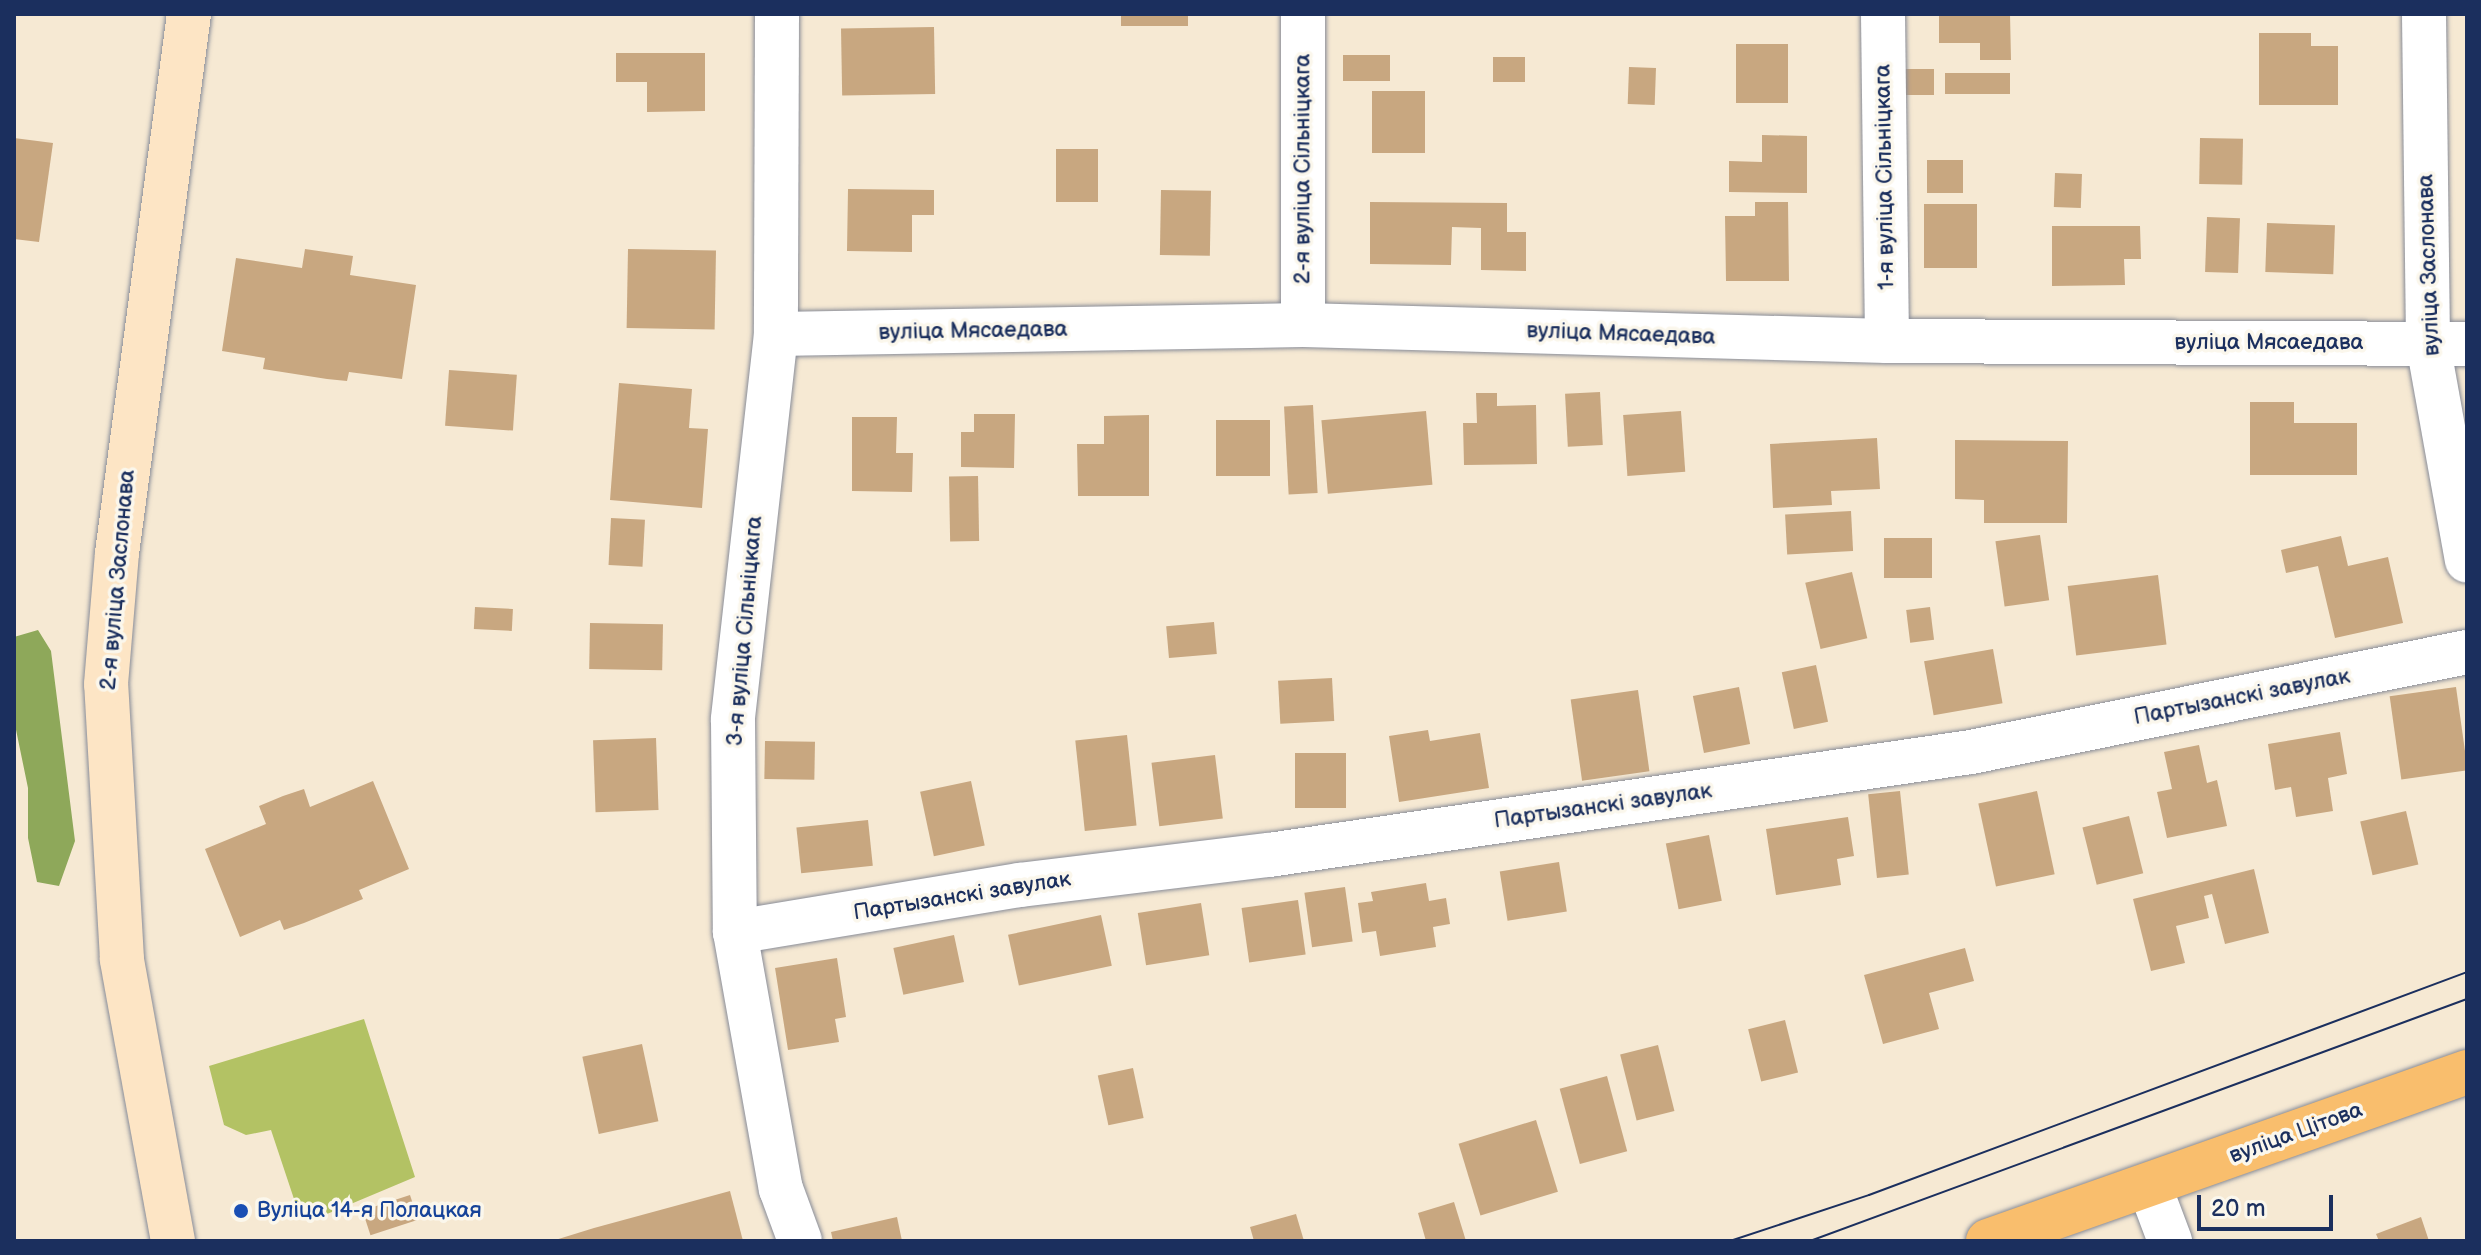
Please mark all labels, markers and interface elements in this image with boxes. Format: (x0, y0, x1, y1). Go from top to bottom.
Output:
street label: 2-я вуліца Сільніцкага (1290, 54, 1316, 284)
street label: 1-я вуліца Сільніцкага (1870, 64, 1900, 290)
street label: вуліца Заслонава (2413, 174, 2445, 356)
street label: вуліца Мясаедава (878, 316, 1068, 346)
street label: вуліца Мясаедава (1526, 318, 1716, 350)
street label: вуліца Мясаедава (2174, 330, 2364, 356)
street label: 2-я вуліца Заслонава (95, 469, 141, 691)
street label: 3-я вуліца Сільніцкага (722, 515, 768, 747)
street label: Партызанскі завулак (2132, 663, 2352, 731)
street label: Партызанскі завулак (1492, 778, 1714, 834)
street label: Партызанскі завулак (851, 866, 1073, 926)
street label: вуліца Цітова (2226, 1097, 2366, 1169)
scale bar (2201, 1179, 2337, 1229)
text: 20 m (2211, 1194, 2266, 1223)
place label: Вуліца 14-я Полацкая (257, 1198, 482, 1224)
marker: Вуліца 14-я Полацкая (232, 1202, 250, 1220)

